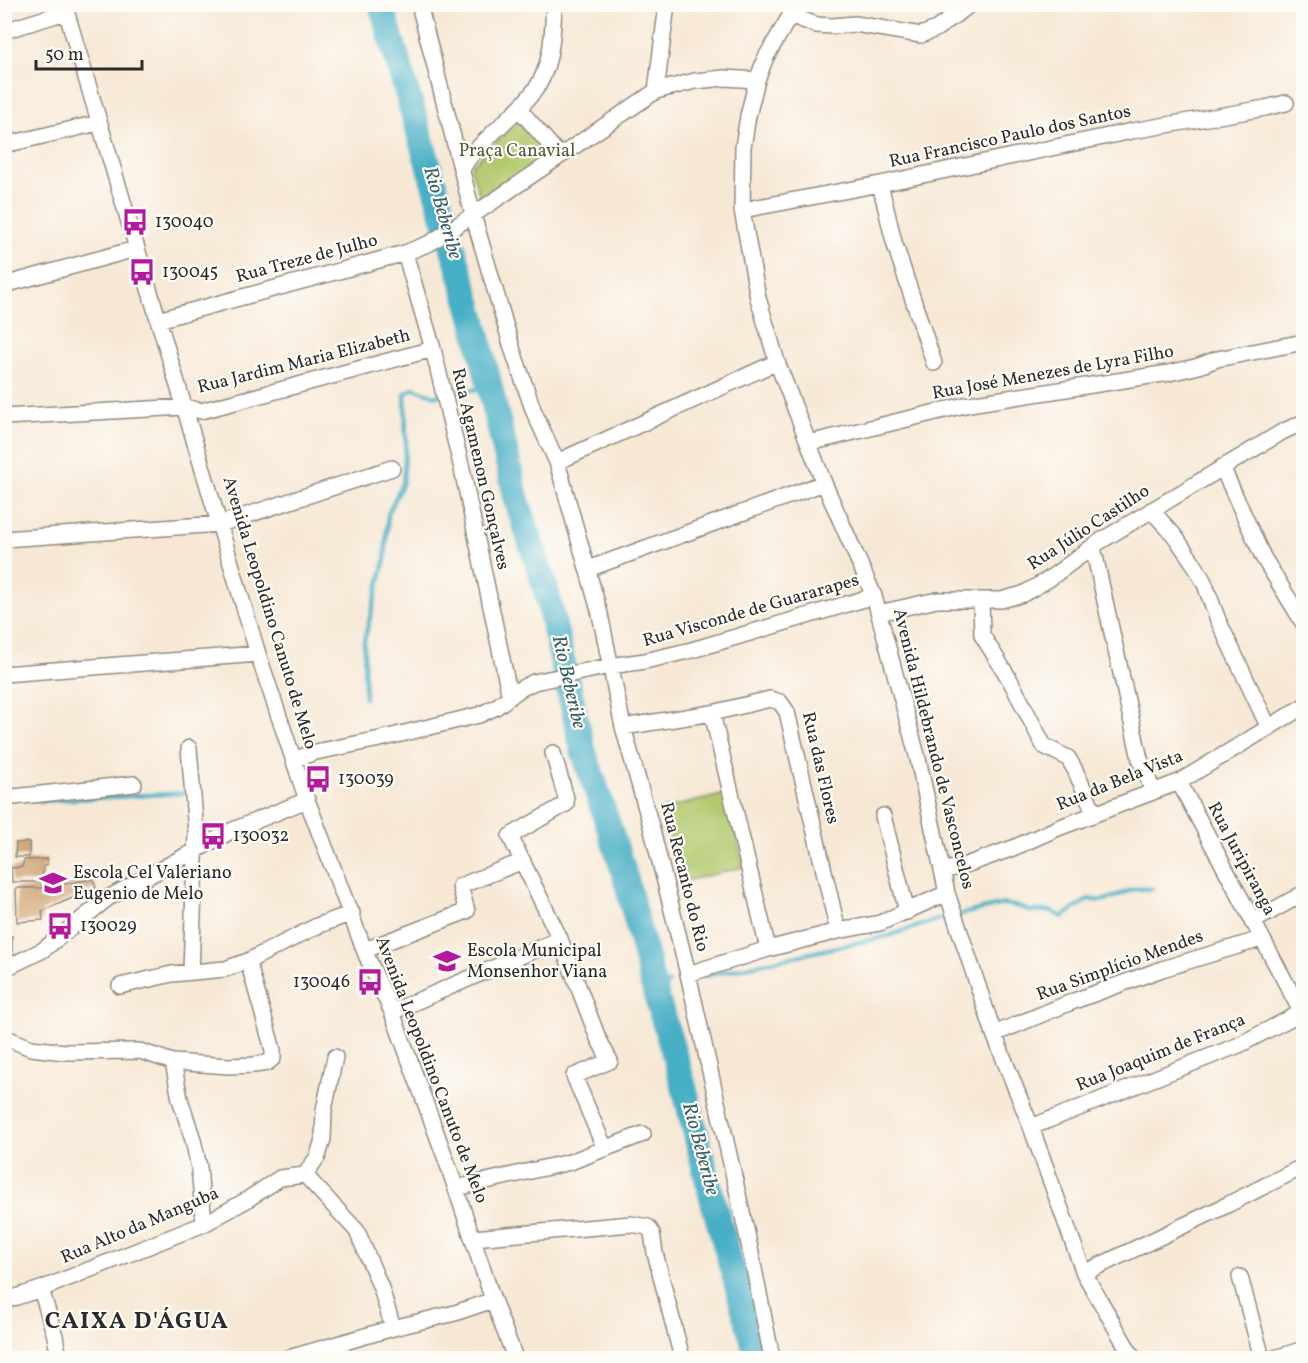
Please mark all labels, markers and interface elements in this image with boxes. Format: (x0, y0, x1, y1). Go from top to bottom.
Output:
scale bar (36, 33, 142, 71)
text: 50 m (45, 43, 84, 68)
street label: Rua Francisco Paulo dos Santos (887, 99, 1133, 175)
park label: Praça Canavial (459, 139, 575, 164)
water label: Rio Beberibe (415, 163, 469, 263)
bus stop icon: 130040 (120, 207, 150, 237)
place label: 130040 (155, 210, 214, 235)
street label: Rua Treze de Julho (233, 228, 381, 290)
bus stop icon: 130045 (127, 257, 157, 287)
place label: 130045 (162, 260, 218, 285)
street label: Rua Jardim Maria Elizabeth (195, 323, 413, 401)
street label: Rua José Menezes de Lyra Filho (930, 339, 1176, 407)
street label: Rua Agamenon Gonçalves (445, 366, 515, 572)
street label: Avenida Leopoldino Canuto de Melo (215, 473, 323, 753)
street label: Rua Júlio Castilho (1023, 479, 1155, 577)
street label: Rua Visconde de Guararapes (640, 568, 862, 654)
street label: Avenida Hildebrando de Vasconcelos (886, 606, 980, 892)
water label: Rio Beberibe (544, 633, 592, 732)
street label: Rua das Flores (795, 710, 845, 826)
street label: Rua da Bela Vista (1053, 744, 1187, 818)
bus stop icon: 130039 (303, 764, 333, 794)
place label: 130039 (338, 767, 394, 792)
street label: Rua Juripiranga (1201, 798, 1281, 920)
street label: Rua Recanto do Rio (653, 800, 715, 954)
bus stop icon: 130032 (198, 821, 228, 851)
place label: 130032 (233, 824, 289, 849)
place label: Escola Cel Valeriano Eugenio de Melo (73, 861, 232, 907)
school or university icon: Escola Cel Valeriano Eugenio de Melo (38, 868, 68, 898)
bus stop icon: 130029 (45, 911, 75, 941)
place label: 130029 (80, 914, 137, 939)
street label: Rua Simplício Mendes (1033, 924, 1207, 1008)
street label: Avenida Leopoldino Canuto de Melo (368, 933, 494, 1207)
place label: Escola Municipal Monsenhor Viana (467, 939, 607, 985)
school or university icon: Escola Municipal Monsenhor Viana (432, 946, 462, 976)
bus stop icon: 130046 (355, 967, 385, 997)
place label: 130046 (293, 970, 350, 995)
street label: Rua Joaquim de França (1073, 1008, 1249, 1098)
water label: Rio Beberibe (674, 1099, 726, 1199)
street label: Rua Alto da Manguba (57, 1181, 223, 1271)
district label: CAIXA D'ÁGUA (45, 1305, 229, 1339)

